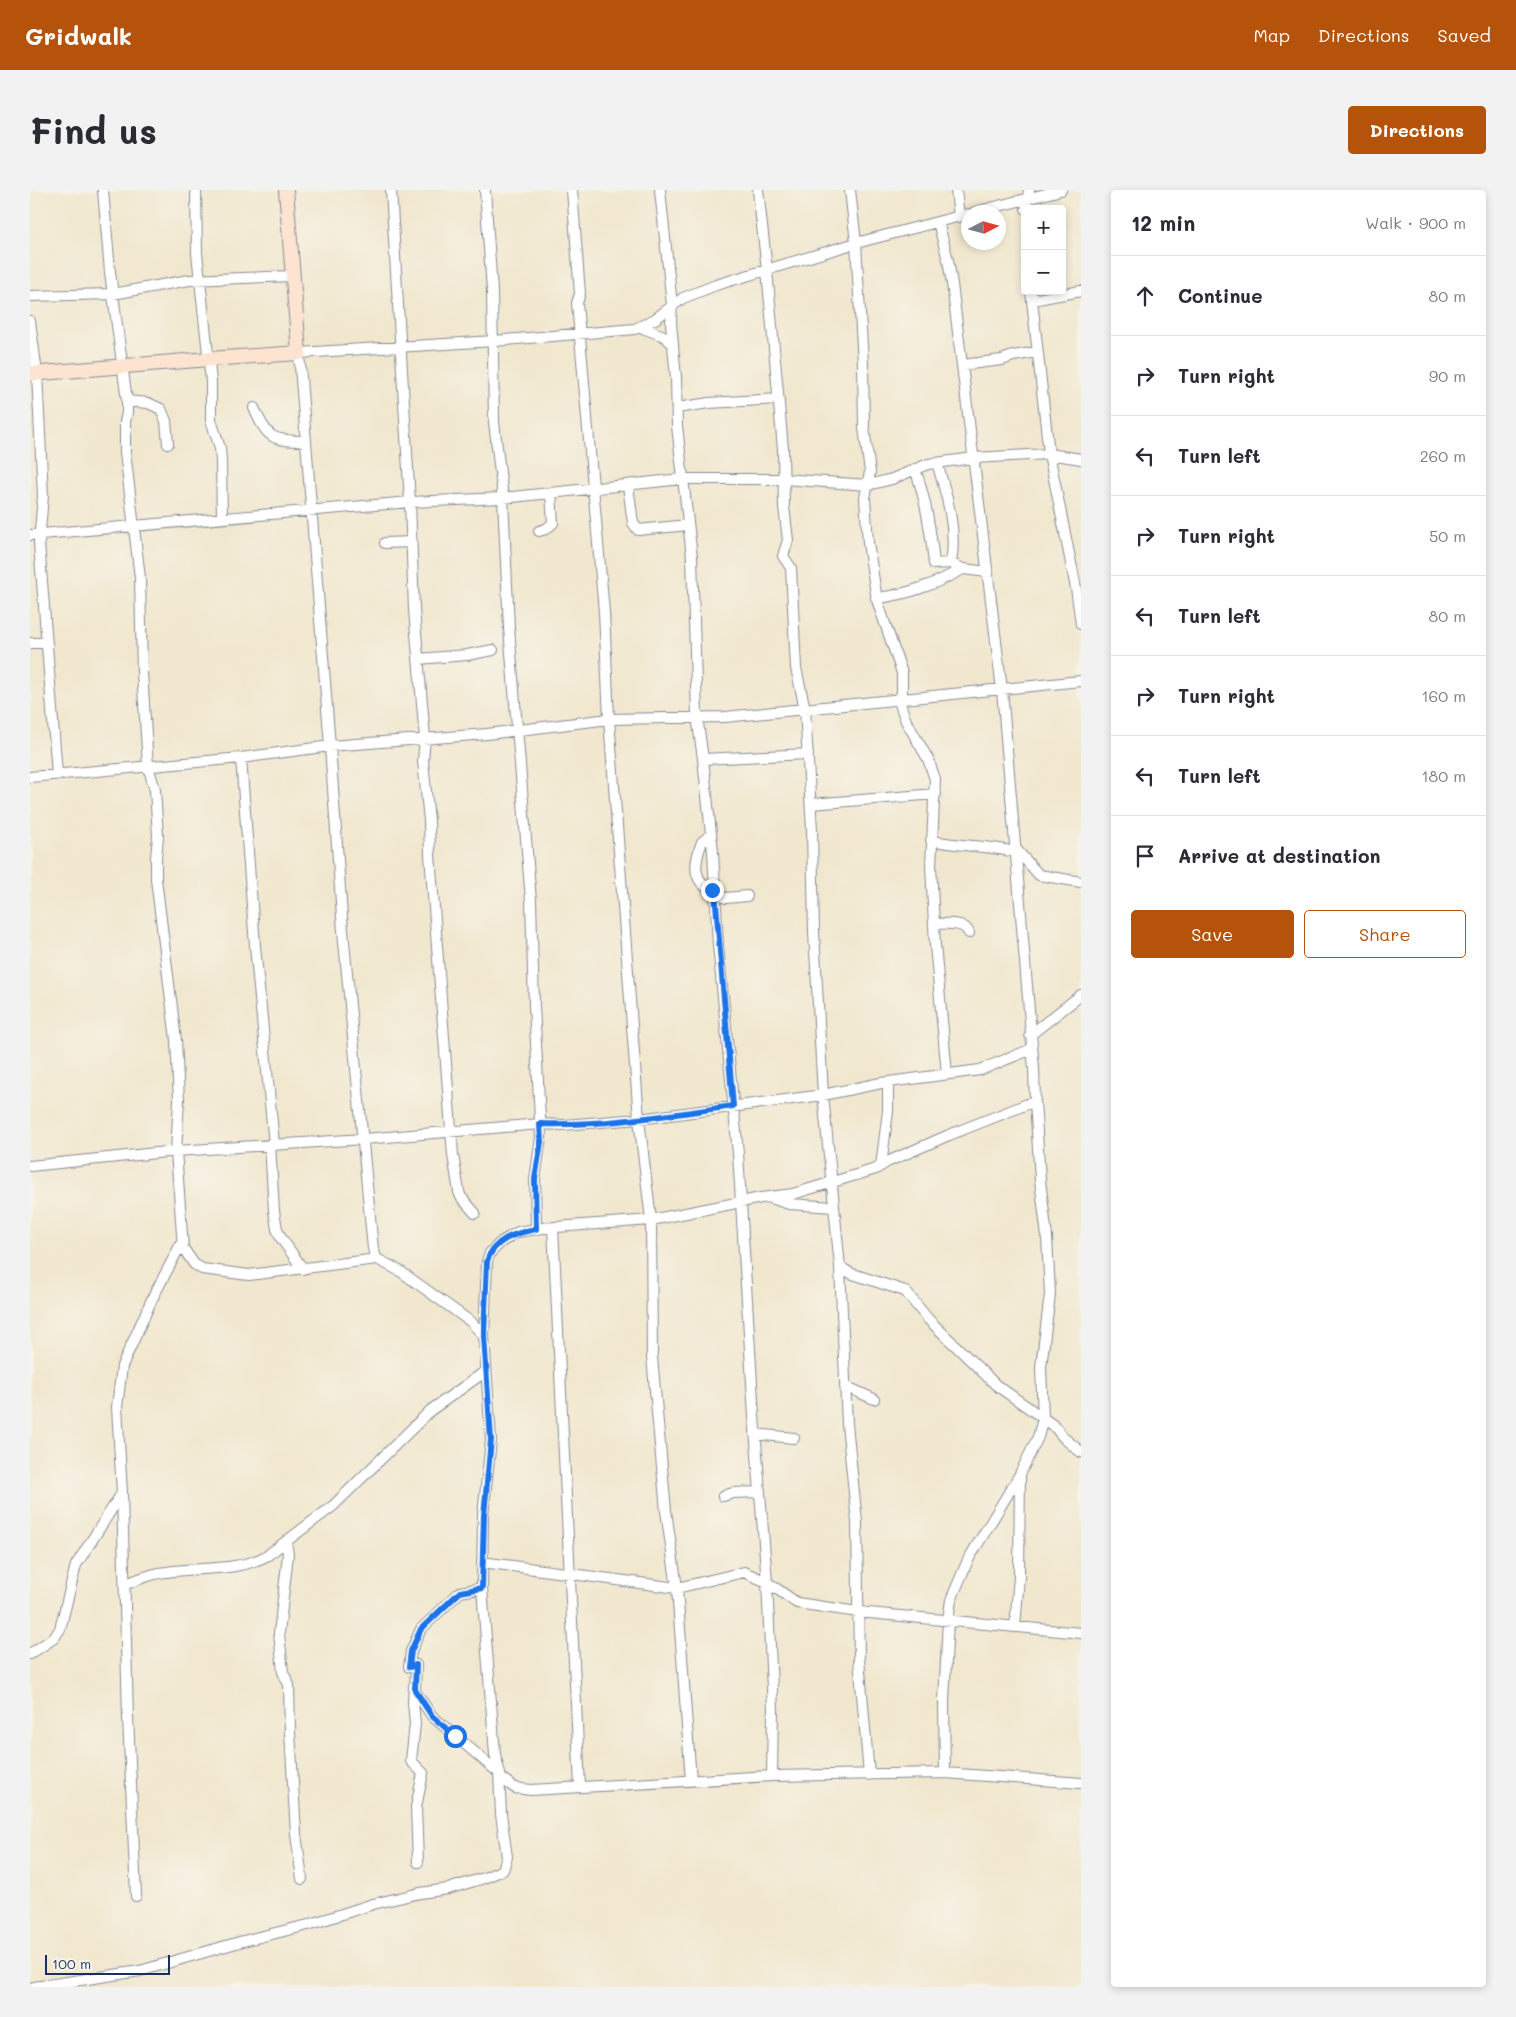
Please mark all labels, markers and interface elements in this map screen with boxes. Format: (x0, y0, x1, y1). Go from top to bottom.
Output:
text: Gridwalk (25, 20, 132, 51)
text: Map (1253, 23, 1290, 47)
text: Directions (1318, 23, 1410, 47)
text: Saved (1438, 23, 1491, 47)
button: Directions (1348, 106, 1486, 154)
text: Find us (30, 107, 157, 153)
north arrow (961, 205, 1006, 250)
map controls (1021, 205, 1066, 295)
button: + (1021, 205, 1066, 250)
text: 12 min (1131, 209, 1195, 236)
text: Walk · 900 m (1365, 212, 1466, 233)
button: − (1021, 250, 1066, 295)
icon: ahead (1131, 282, 1159, 310)
text: Continue (1178, 283, 1263, 308)
text: 80 m (1429, 285, 1466, 306)
icon: right (1131, 362, 1159, 390)
text: Turn right (1178, 363, 1275, 388)
text: 90 m (1429, 365, 1466, 386)
icon: left (1131, 442, 1159, 470)
text: Turn left (1178, 443, 1261, 468)
text: 260 m (1420, 445, 1466, 466)
icon: right (1131, 522, 1159, 550)
text: Turn right (1178, 523, 1275, 548)
text: 50 m (1429, 525, 1466, 546)
icon: left (1131, 602, 1159, 630)
text: Turn left (1178, 603, 1261, 628)
text: 80 m (1429, 605, 1466, 626)
icon: right (1131, 682, 1159, 710)
text: Turn right (1178, 683, 1275, 708)
text: 160 m (1421, 685, 1466, 706)
icon: left (1131, 762, 1159, 790)
text: Turn left (1178, 763, 1261, 788)
text: 180 m (1421, 765, 1466, 786)
icon: arrive (1131, 842, 1159, 870)
text: Arrive at destination (1178, 843, 1381, 868)
route end (701, 879, 724, 902)
button: Save (1131, 910, 1294, 958)
button: Share (1304, 910, 1466, 958)
route start (444, 1725, 467, 1748)
scale bar (45, 1952, 170, 1975)
text: 100 m (52, 1954, 91, 1973)

